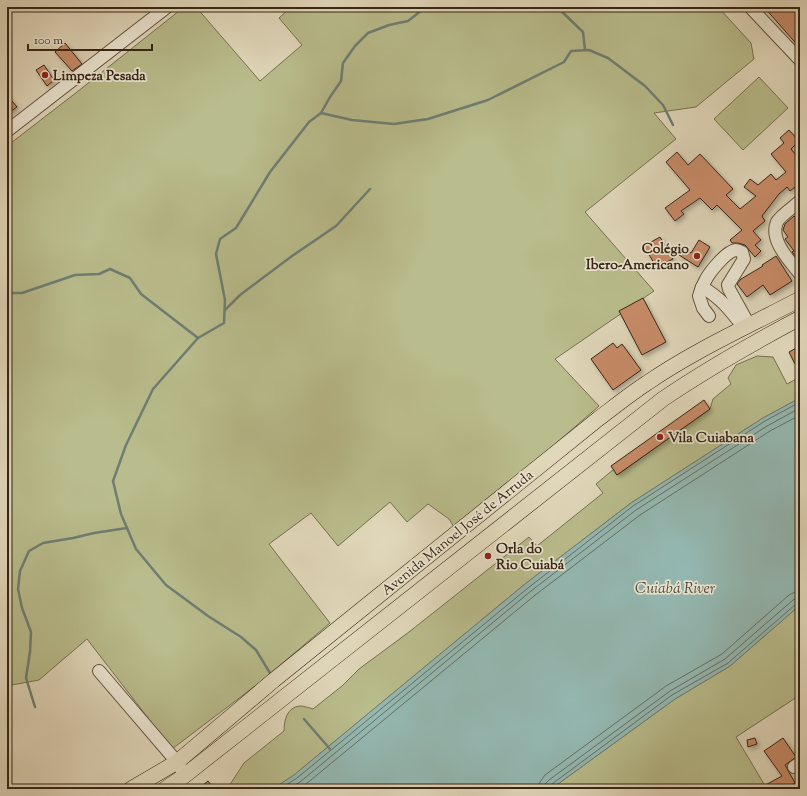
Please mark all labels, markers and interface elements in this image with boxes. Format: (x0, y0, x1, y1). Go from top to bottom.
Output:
scale bar (28, 26, 152, 52)
text: 100 m (34, 32, 63, 50)
place label: Limpeza Pesada (53, 67, 146, 87)
marker: Limpeza Pesada (40, 70, 50, 80)
place label: Colégio Ibero-Americano (586, 240, 689, 276)
marker: Colégio Ibero-Americano (692, 251, 702, 261)
place label: Vila Cuiabana (668, 429, 755, 449)
marker: Vila Cuiabana (655, 432, 665, 442)
street label: Avenida Manoel José de Arruda (378, 466, 539, 601)
place label: Orla do Rio Cuiabá (496, 540, 565, 576)
marker: Orla do Rio Cuiabá (483, 551, 493, 561)
water label: Cuiabá River (635, 579, 716, 600)

